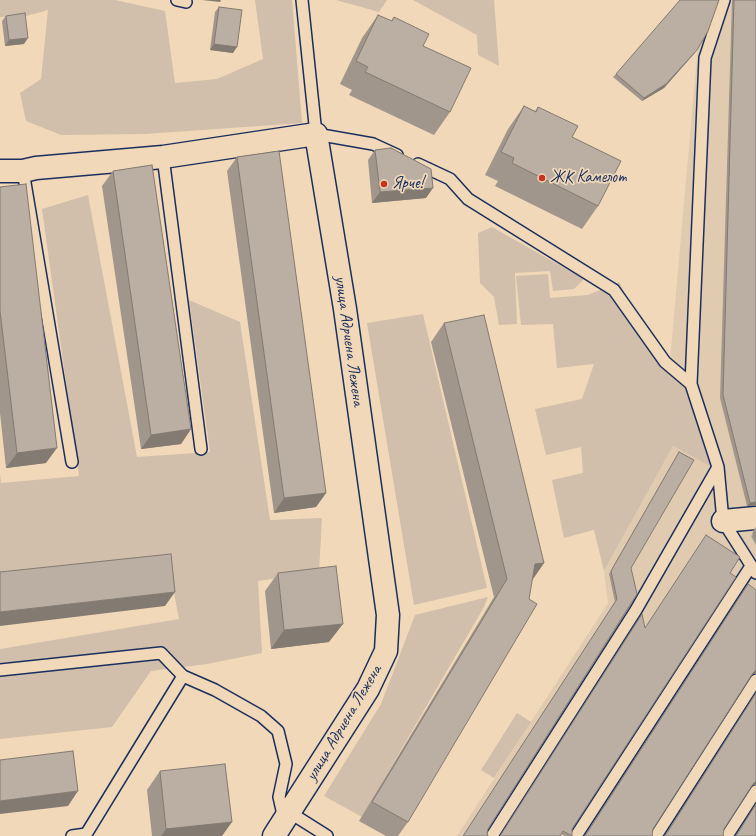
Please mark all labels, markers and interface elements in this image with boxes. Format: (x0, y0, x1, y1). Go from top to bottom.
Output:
place label: ЖК Камелот (550, 168, 627, 188)
marker: ЖК Камелот (537, 173, 547, 183)
place label: Ярче! (392, 174, 423, 194)
marker: Ярче! (379, 179, 389, 189)
street label: улица Адриена Лежена (330, 274, 368, 408)
street label: улица Адриена Лежена (301, 661, 387, 785)

